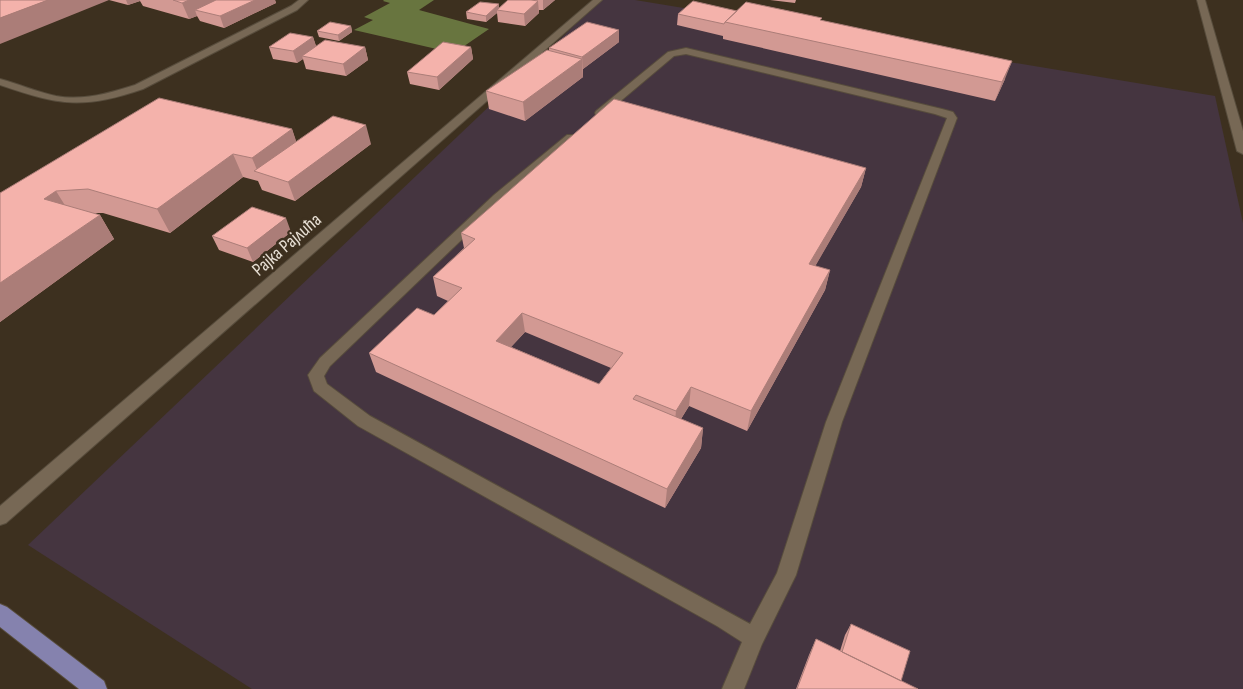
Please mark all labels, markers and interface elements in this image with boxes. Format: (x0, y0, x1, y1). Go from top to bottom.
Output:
street label: Рајка Рајлића (248, 209, 326, 281)

